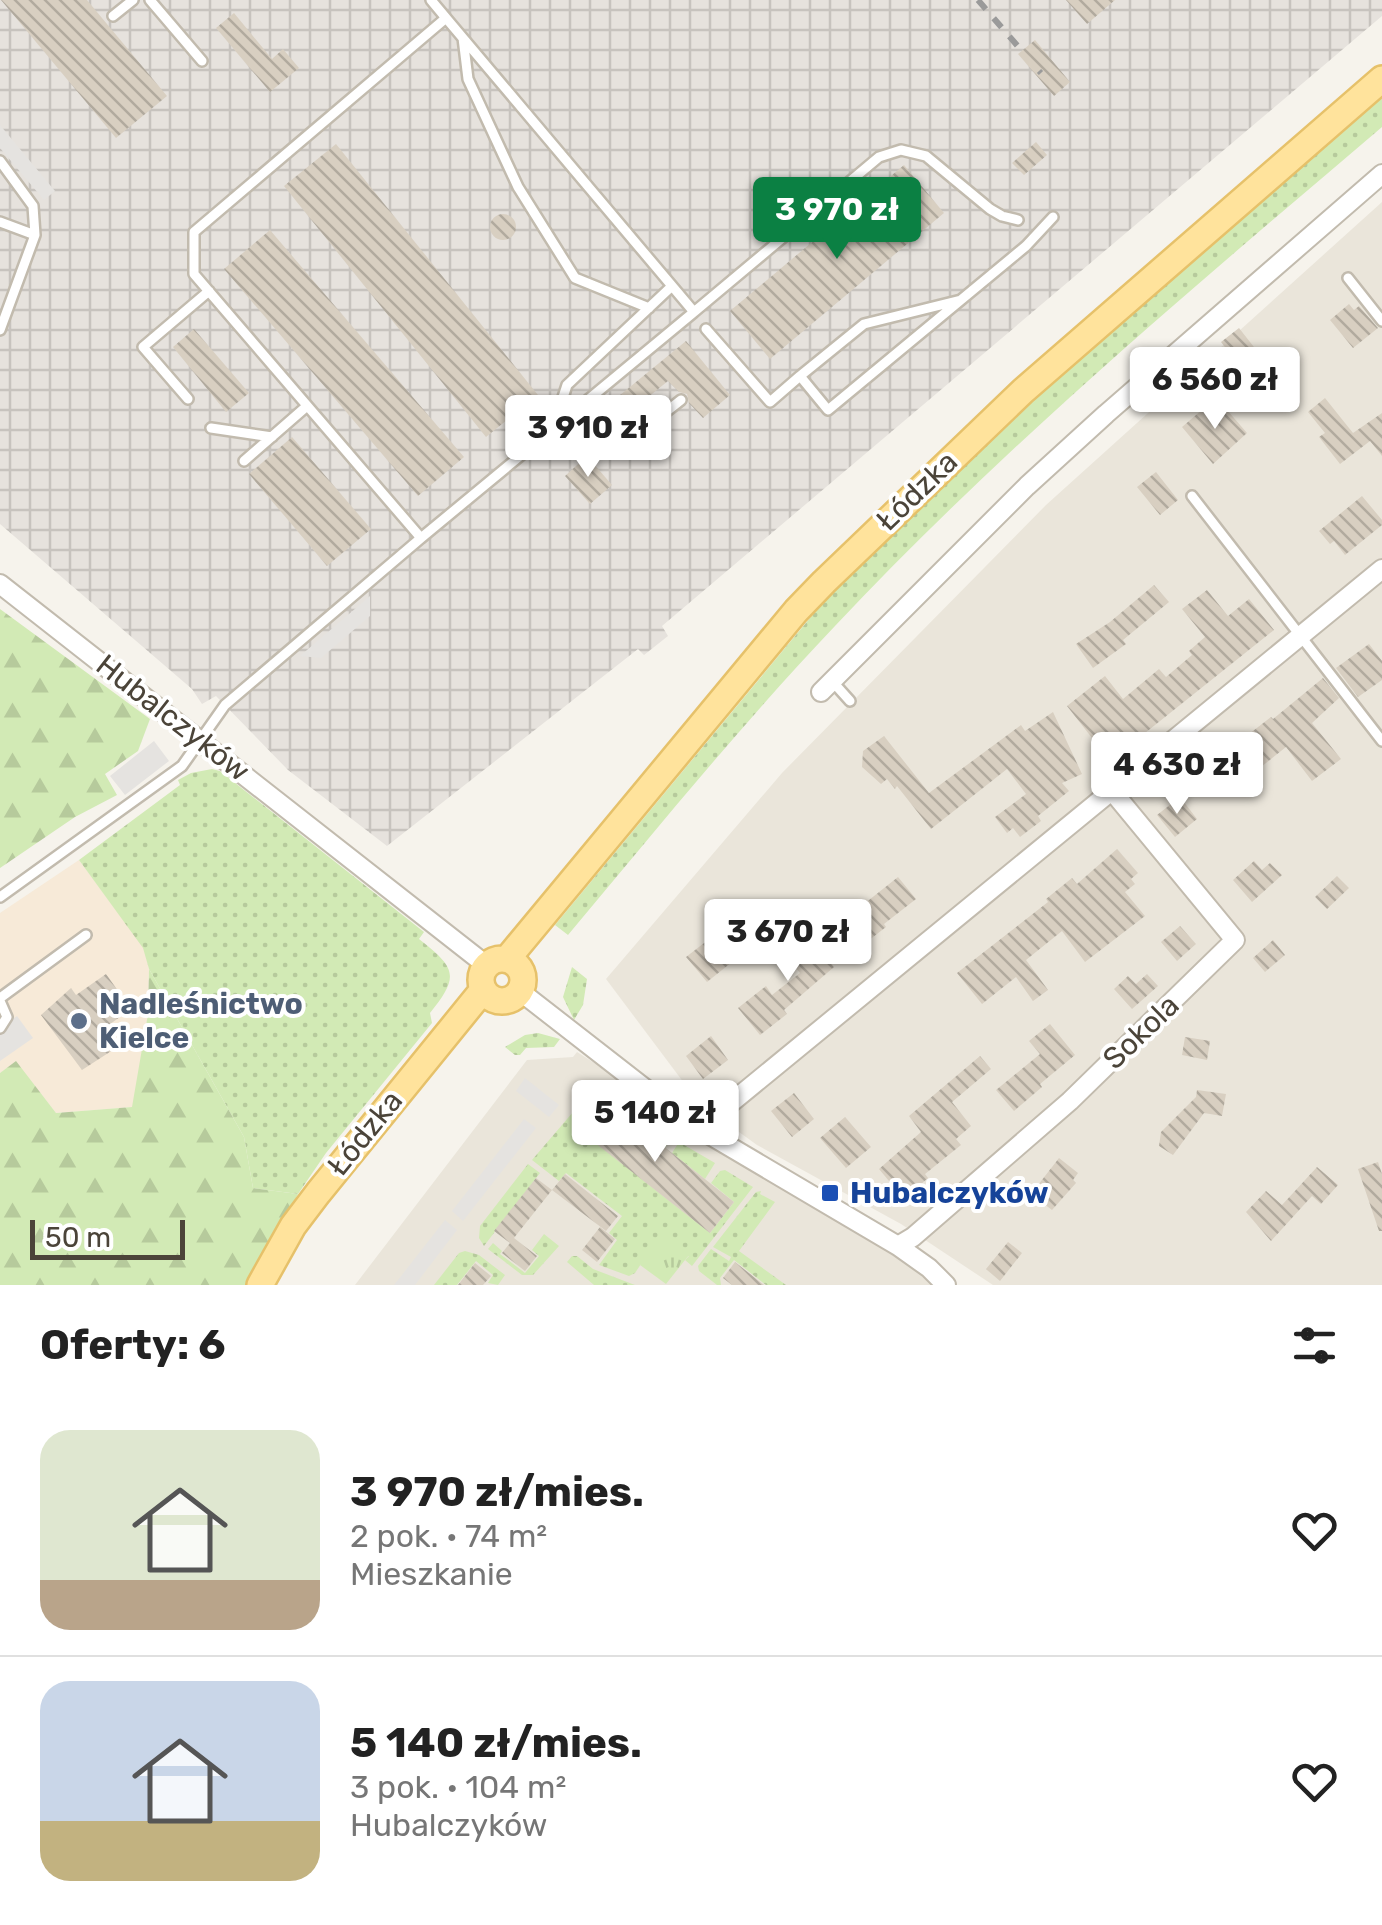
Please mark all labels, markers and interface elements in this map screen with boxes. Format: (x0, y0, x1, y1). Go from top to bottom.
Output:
pin: 3 970 zł (734, 177, 940, 262)
text: 3 970 zł (775, 190, 899, 228)
pin: 6 560 zł (1112, 347, 1318, 432)
text: 6 560 zł (1152, 360, 1278, 398)
pin: 3 910 zł (485, 395, 691, 480)
text: 3 910 zł (527, 408, 649, 446)
street label: Łódzka (869, 444, 965, 538)
street label: Hubalczyków (89, 647, 257, 789)
pin: 4 630 zł (1074, 732, 1280, 817)
text: 4 630 zł (1113, 745, 1241, 783)
pin: 3 670 zł (685, 899, 891, 984)
text: 3 670 zł (726, 912, 850, 950)
place label: Nadleśnictwo Kielce (99, 986, 303, 1056)
street label: Sokola (1096, 987, 1186, 1077)
marker: Nadleśnictwo Kielce (68, 1010, 90, 1032)
pin: 5 140 zł (552, 1080, 758, 1165)
street label: Łódzka (320, 1083, 410, 1183)
text: 5 140 zł (594, 1093, 716, 1131)
place label: Hubalczyków (850, 1175, 1049, 1211)
marker: Hubalczyków (819, 1182, 841, 1204)
scale bar (30, 1215, 185, 1260)
text: 50 m (45, 1221, 111, 1254)
icon: filters (1287, 1318, 1342, 1373)
text: Oferty: 6 (40, 1320, 226, 1370)
text: 3 970 zł/mies. (350, 1467, 644, 1517)
icon: home (120, 1470, 240, 1590)
icon: heart (1287, 1503, 1342, 1558)
text: 2 pok. · 74 m² (350, 1517, 547, 1555)
text: Mieszkanie (350, 1555, 513, 1593)
text: 5 140 zł/mies. (350, 1718, 642, 1768)
icon: home (120, 1721, 240, 1841)
icon: heart (1287, 1754, 1342, 1809)
text: 3 pok. · 104 m² (350, 1768, 566, 1806)
text: Hubalczyków (350, 1806, 547, 1844)

